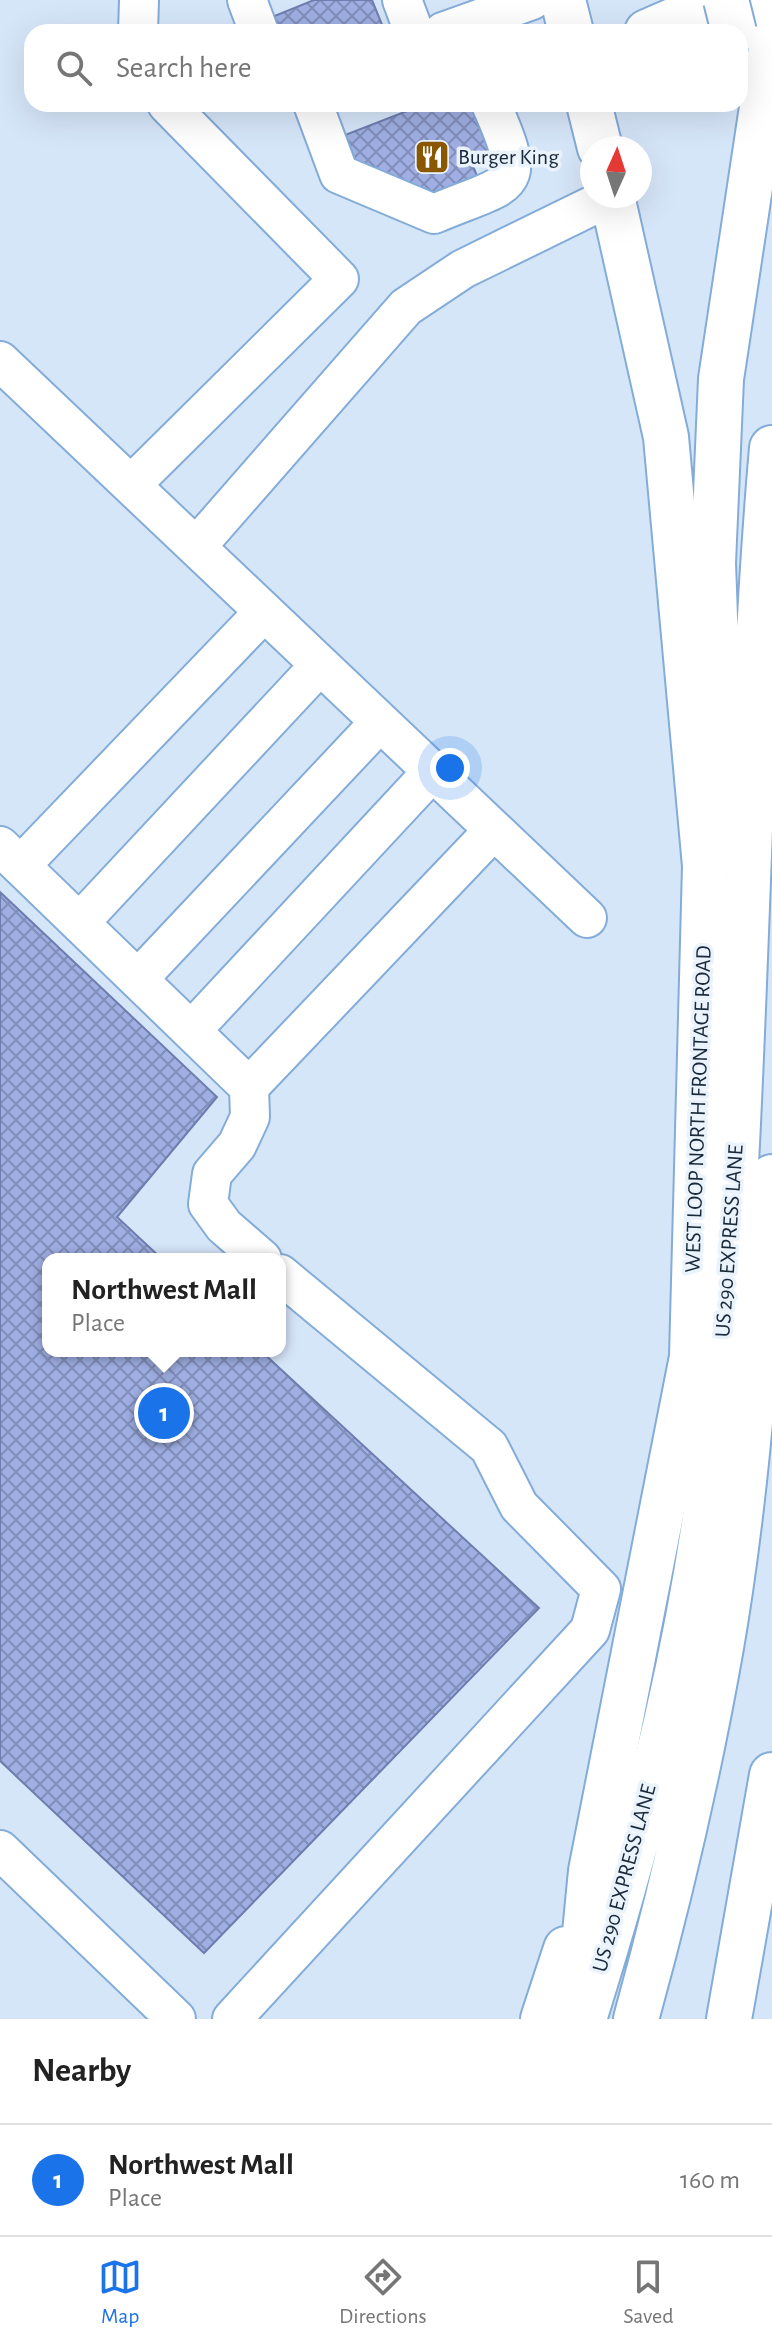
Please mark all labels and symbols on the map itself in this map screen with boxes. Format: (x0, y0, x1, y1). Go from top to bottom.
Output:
north arrow (580, 136, 652, 208)
restaurant icon: Burger King (413, 138, 451, 176)
place label: Burger King (458, 146, 559, 168)
your location (430, 748, 470, 788)
street label: WEST LOOP NORTH FRONTAGE ROAD (681, 945, 715, 1273)
street label: US 290 EXPRESS LANE (711, 1143, 747, 1338)
pin: 1 (138, 1383, 190, 1443)
street label: US 290 EXPRESS LANE (588, 1781, 660, 1974)

